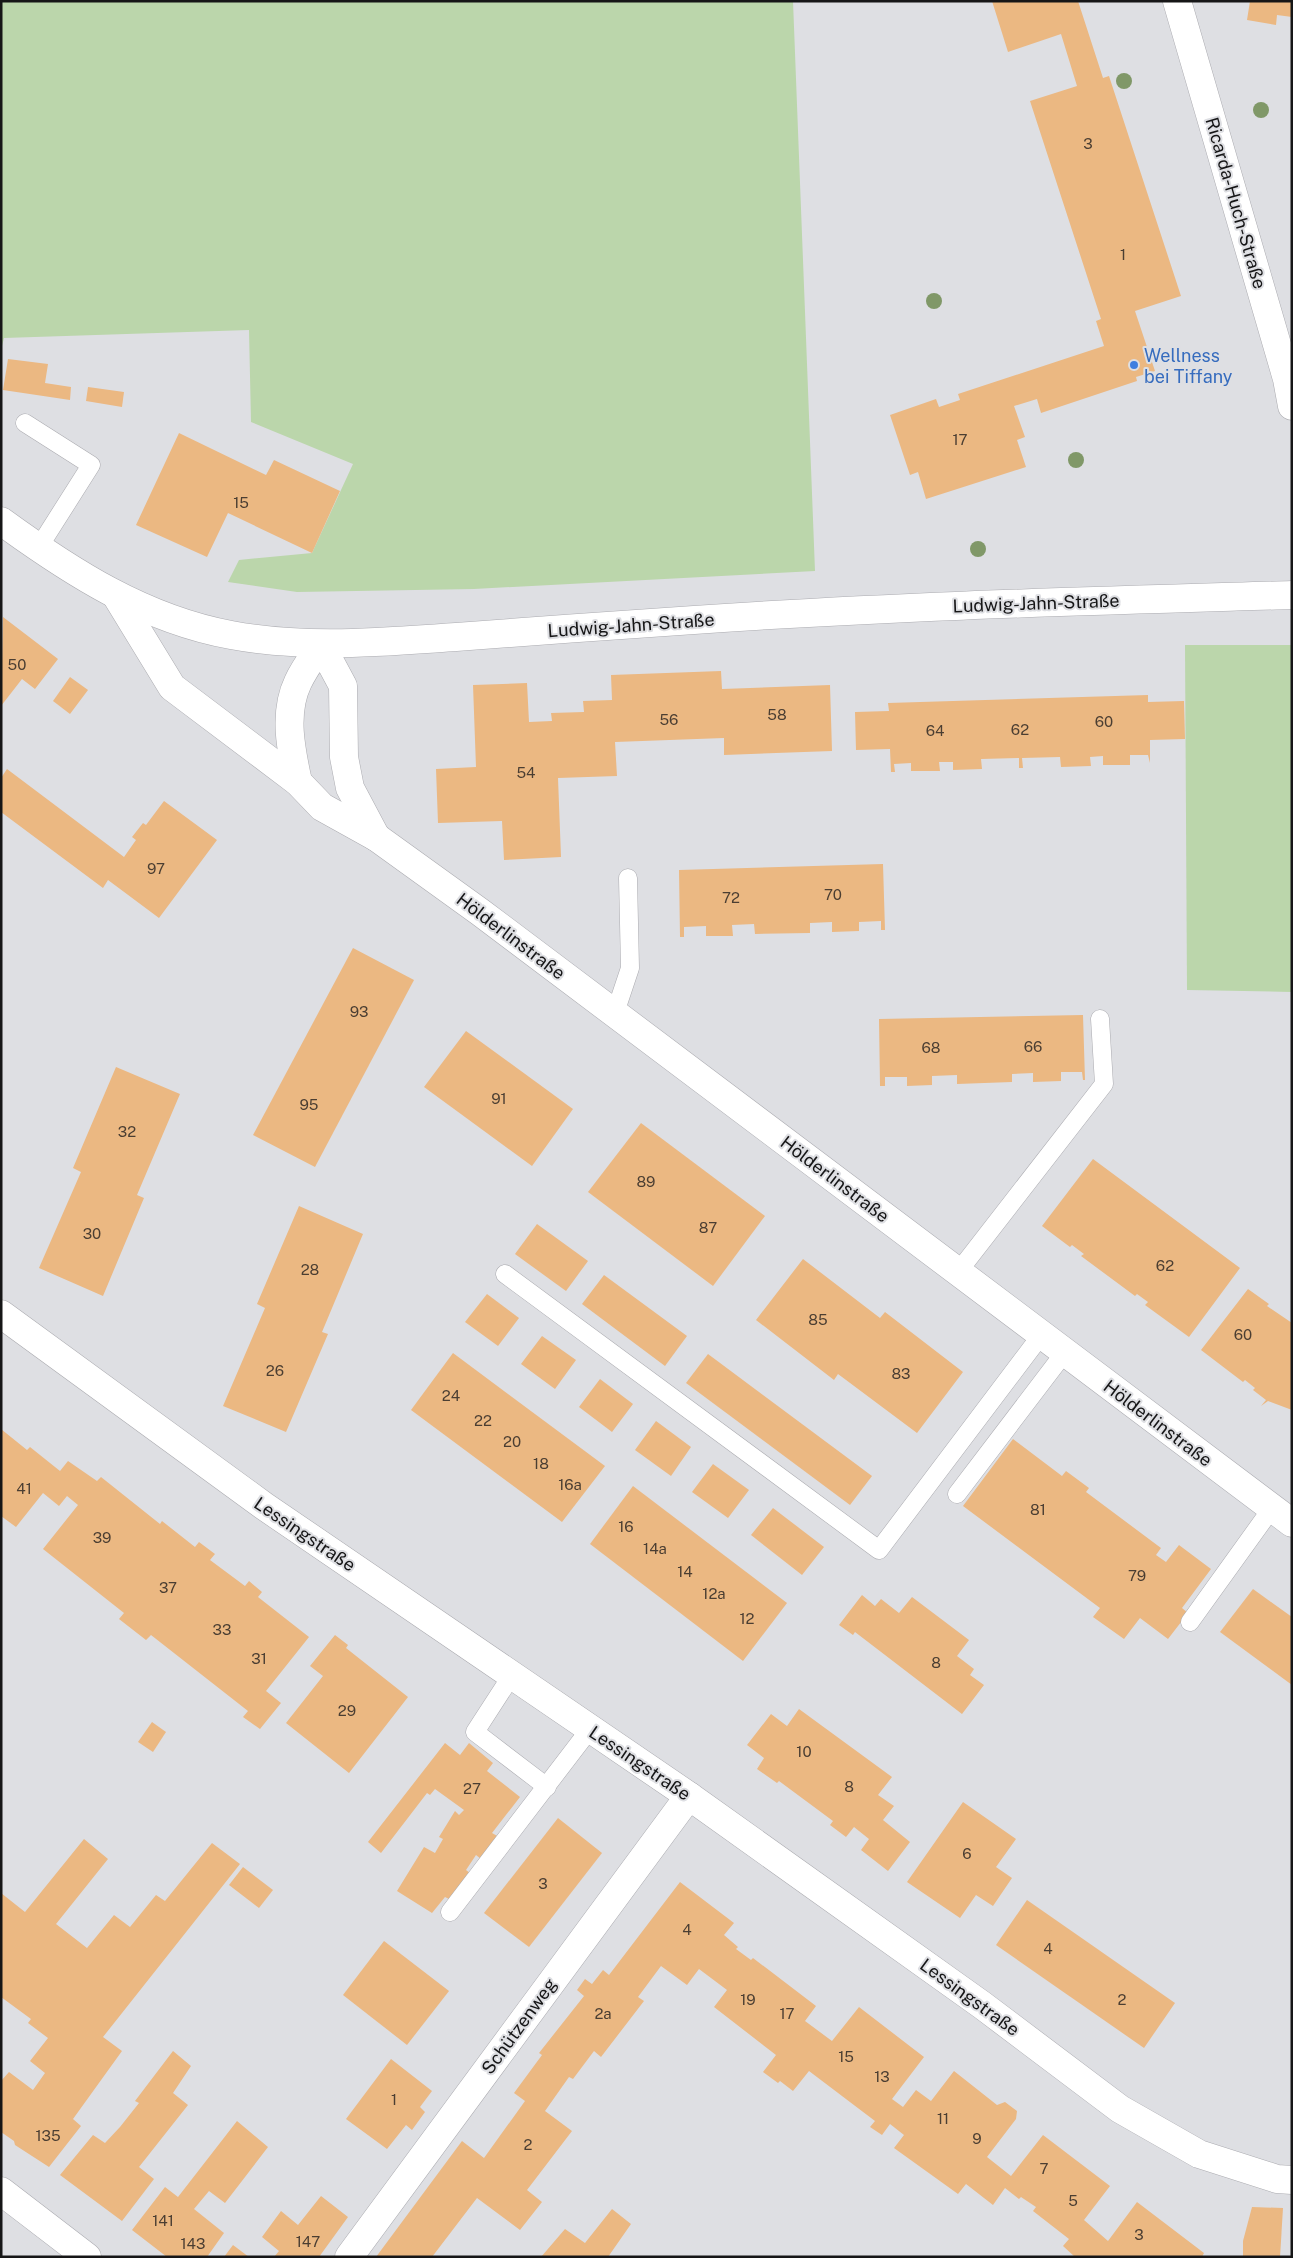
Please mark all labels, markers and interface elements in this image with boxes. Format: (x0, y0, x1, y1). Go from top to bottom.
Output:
street label: Ricarda-Huch-Straße (1201, 115, 1271, 291)
house number: 3 (1083, 135, 1093, 152)
house number: 1 (1120, 246, 1126, 263)
place label: Wellness bei Tiffany (1144, 345, 1233, 387)
marker: Wellness bei Tiffany (1128, 359, 1140, 371)
house number: 17 (952, 431, 968, 448)
house number: 15 (233, 494, 249, 511)
street label: Ludwig-Jahn-Straße (952, 590, 1120, 616)
street label: Ludwig-Jahn-Straße (547, 609, 715, 641)
house number: 50 (8, 656, 26, 673)
house number: 58 (767, 706, 787, 723)
house number: 56 (660, 711, 678, 728)
house number: 60 (1095, 713, 1113, 730)
house number: 62 (1011, 721, 1029, 738)
house number: 64 (926, 722, 944, 739)
house number: 54 (516, 764, 536, 781)
house number: 97 (147, 860, 165, 877)
house number: 70 (824, 886, 842, 903)
street label: Hölderlinstraße (453, 888, 569, 984)
house number: 72 (722, 889, 740, 906)
house number: 93 (350, 1003, 368, 1020)
house number: 66 (1024, 1038, 1042, 1055)
house number: 68 (922, 1039, 940, 1056)
house number: 91 (491, 1090, 507, 1107)
house number: 95 (300, 1096, 318, 1113)
house number: 32 (118, 1123, 136, 1140)
street label: Hölderlinstraße (777, 1131, 893, 1227)
house number: 89 (637, 1173, 655, 1190)
house number: 87 (699, 1219, 717, 1236)
house number: 30 (83, 1225, 101, 1242)
house number: 62 (1156, 1257, 1174, 1274)
house number: 28 (301, 1261, 319, 1278)
house number: 85 (808, 1311, 828, 1328)
house number: 60 (1234, 1326, 1252, 1343)
house number: 26 (266, 1362, 284, 1379)
house number: 83 (891, 1365, 911, 1382)
street label: Hölderlinstraße (1100, 1375, 1216, 1471)
house number: 24 (442, 1387, 460, 1404)
house number: 22 (474, 1412, 492, 1429)
house number: 20 (503, 1433, 521, 1450)
house number: 18 (533, 1455, 549, 1472)
house number: 16a (558, 1476, 582, 1493)
house number: 41 (16, 1480, 32, 1497)
street label: Lessingstraße (250, 1492, 360, 1576)
house number: 81 (1030, 1501, 1046, 1518)
house number: 16 (618, 1518, 634, 1535)
house number: 39 (93, 1529, 111, 1546)
house number: 14a (643, 1540, 667, 1557)
house number: 14 (677, 1563, 693, 1580)
house number: 79 (1128, 1567, 1146, 1584)
house number: 37 (159, 1579, 177, 1596)
house number: 12a (702, 1585, 726, 1602)
house number: 12 (739, 1610, 755, 1627)
house number: 33 (213, 1621, 231, 1638)
house number: 31 (251, 1650, 267, 1667)
house number: 8 (931, 1654, 941, 1671)
house number: 29 (338, 1702, 356, 1719)
street label: Lessingstraße (585, 1721, 695, 1805)
house number: 10 (796, 1743, 812, 1760)
house number: 8 (844, 1778, 854, 1795)
house number: 27 (463, 1780, 481, 1797)
house number: 6 (962, 1845, 972, 1862)
house number: 3 (538, 1875, 548, 1892)
house number: 4 (682, 1921, 692, 1938)
house number: 4 (1043, 1940, 1053, 1957)
street label: Lessingstraße (916, 1954, 1024, 2040)
street label: Schützenweg (477, 1974, 561, 2078)
house number: 19 (740, 1991, 756, 2008)
house number: 2 (1118, 1991, 1127, 2008)
house number: 2a (594, 2005, 612, 2022)
house number: 17 (779, 2005, 795, 2022)
house number: 15 (838, 2048, 854, 2065)
house number: 13 (874, 2068, 890, 2085)
house number: 1 (391, 2091, 397, 2108)
house number: 11 (937, 2110, 949, 2127)
house number: 135 (35, 2127, 61, 2144)
house number: 9 (972, 2130, 982, 2147)
house number: 2 (524, 2136, 533, 2153)
house number: 7 (1039, 2160, 1049, 2177)
house number: 5 (1068, 2192, 1078, 2209)
house number: 141 (152, 2212, 174, 2229)
house number: 3 (1134, 2226, 1144, 2243)
house number: 147 (296, 2233, 320, 2250)
house number: 143 (181, 2235, 205, 2252)

